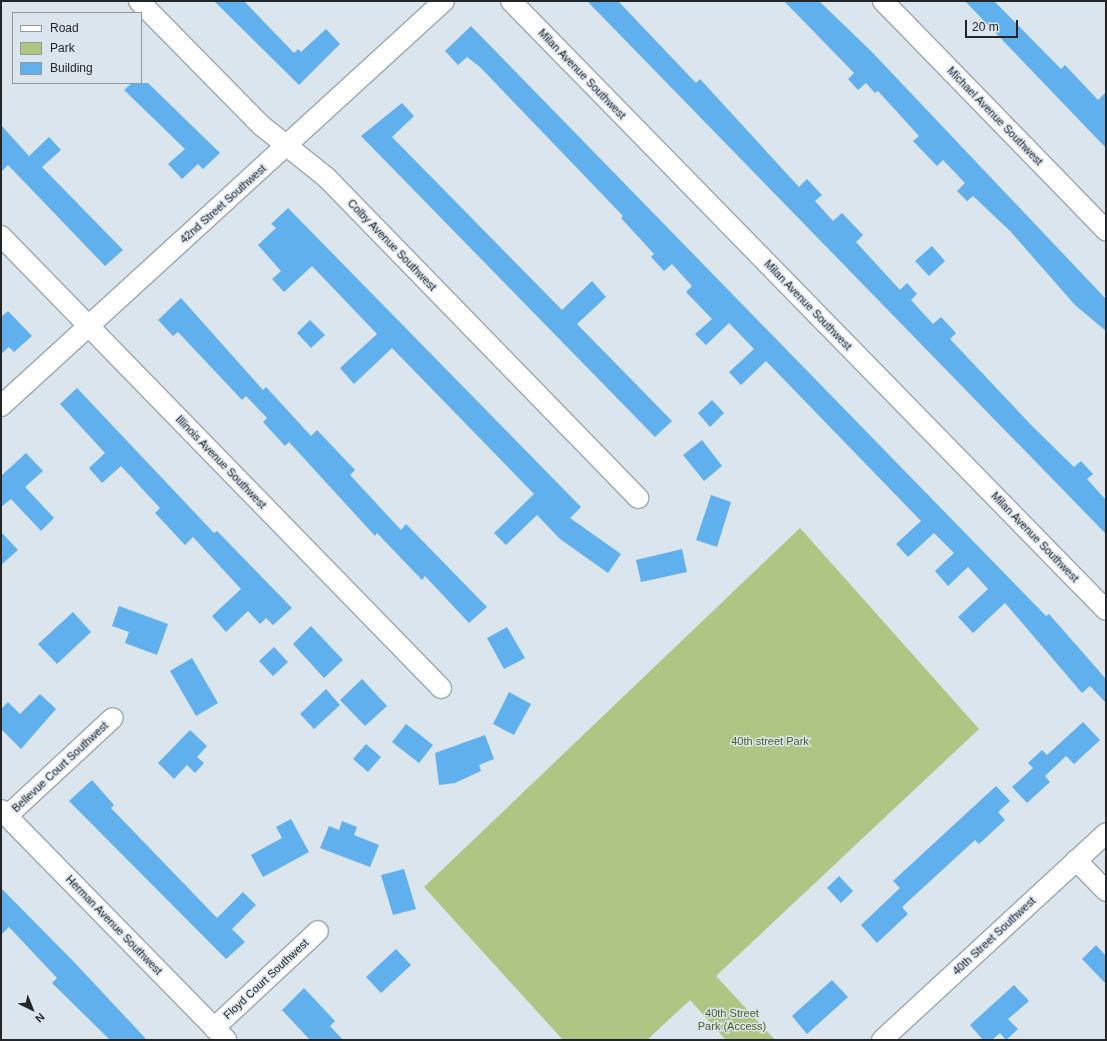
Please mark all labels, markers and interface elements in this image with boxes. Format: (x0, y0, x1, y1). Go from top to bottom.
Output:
legend (12, 12, 142, 84)
scale bar (967, 12, 1020, 38)
text: 20 m (972, 20, 999, 34)
text: Road (50, 21, 79, 35)
street label: Milan Avenue Southwest (535, 26, 629, 122)
text: Park (50, 41, 75, 55)
text: Building (50, 61, 93, 75)
street label: Michael Avenue Southwest (944, 64, 1046, 168)
street label: 42nd Street Southwest (177, 162, 269, 246)
street label: Colby Avenue Southwest (345, 196, 439, 294)
street label: Milan Avenue Southwest (761, 257, 855, 353)
street label: Illinois Avenue Southwest (173, 412, 269, 512)
street label: Milan Avenue Southwest (988, 489, 1082, 585)
street label: Bellevue Court Southwest (9, 719, 111, 815)
park label: 40th street Park (731, 734, 809, 748)
street label: Herman Avenue Southwest (63, 872, 165, 978)
street label: 40th Street Southwest (950, 894, 1038, 978)
street label: Floyd Court Southwest (221, 936, 311, 1022)
north arrow (12, 989, 52, 1029)
park label: 40th Street Park (Access) (698, 1007, 766, 1033)
text: N (33, 1011, 47, 1025)

